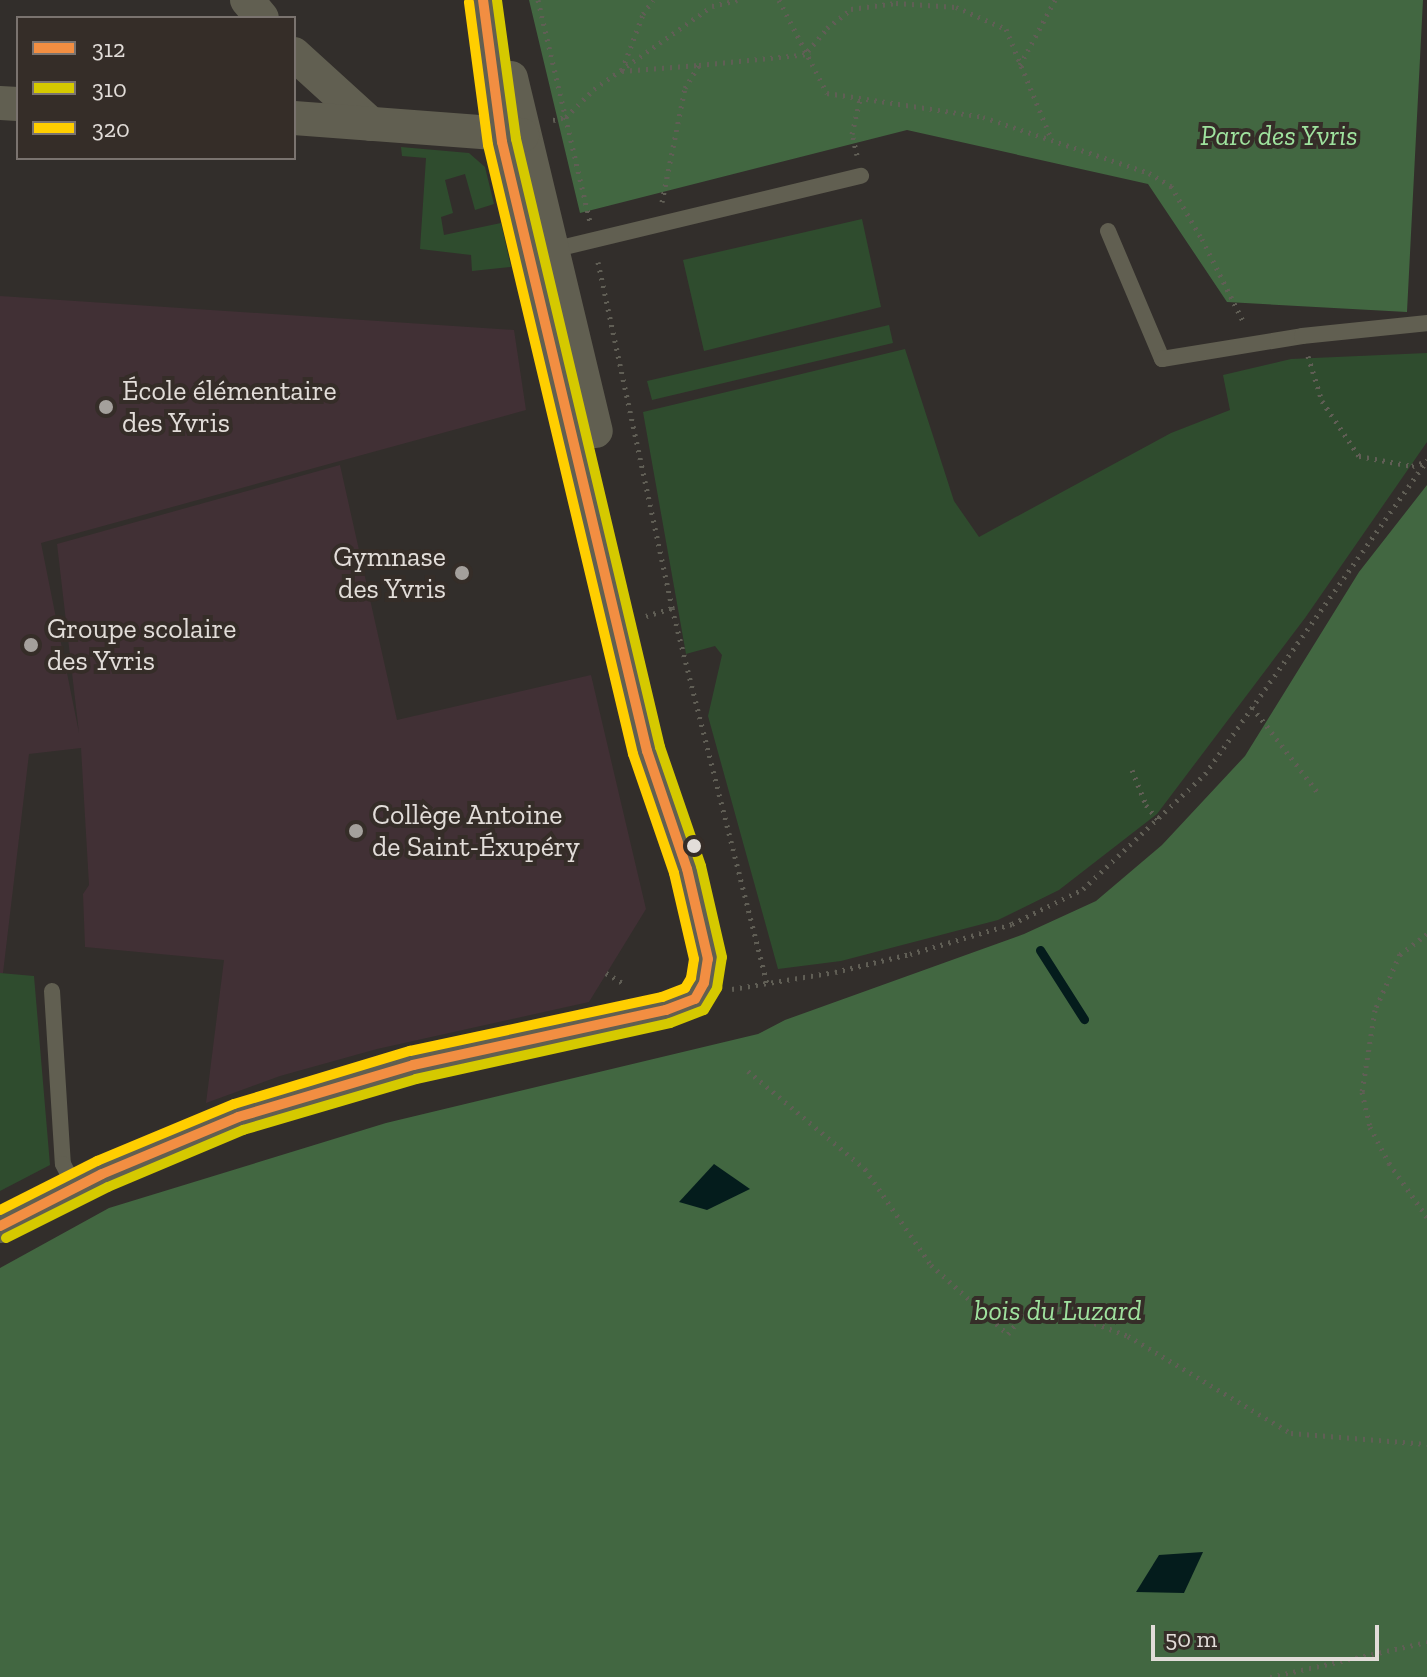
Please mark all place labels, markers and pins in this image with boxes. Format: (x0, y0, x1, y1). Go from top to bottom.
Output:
place label: École élémentaire des Yvris (122, 374, 337, 440)
marker: École élémentaire des Yvris (97, 398, 115, 416)
place label: Gymnase des Yvris (333, 540, 446, 606)
marker: Gymnase des Yvris (453, 564, 471, 582)
place label: Groupe scolaire des Yvris (47, 612, 236, 678)
marker: Groupe scolaire des Yvris (22, 636, 40, 654)
place label: Collège Antoine de Saint-Éxupéry (372, 798, 580, 864)
marker: Collège Antoine de Saint-Éxupéry (347, 822, 365, 840)
unlabelled marker (686, 838, 702, 854)

